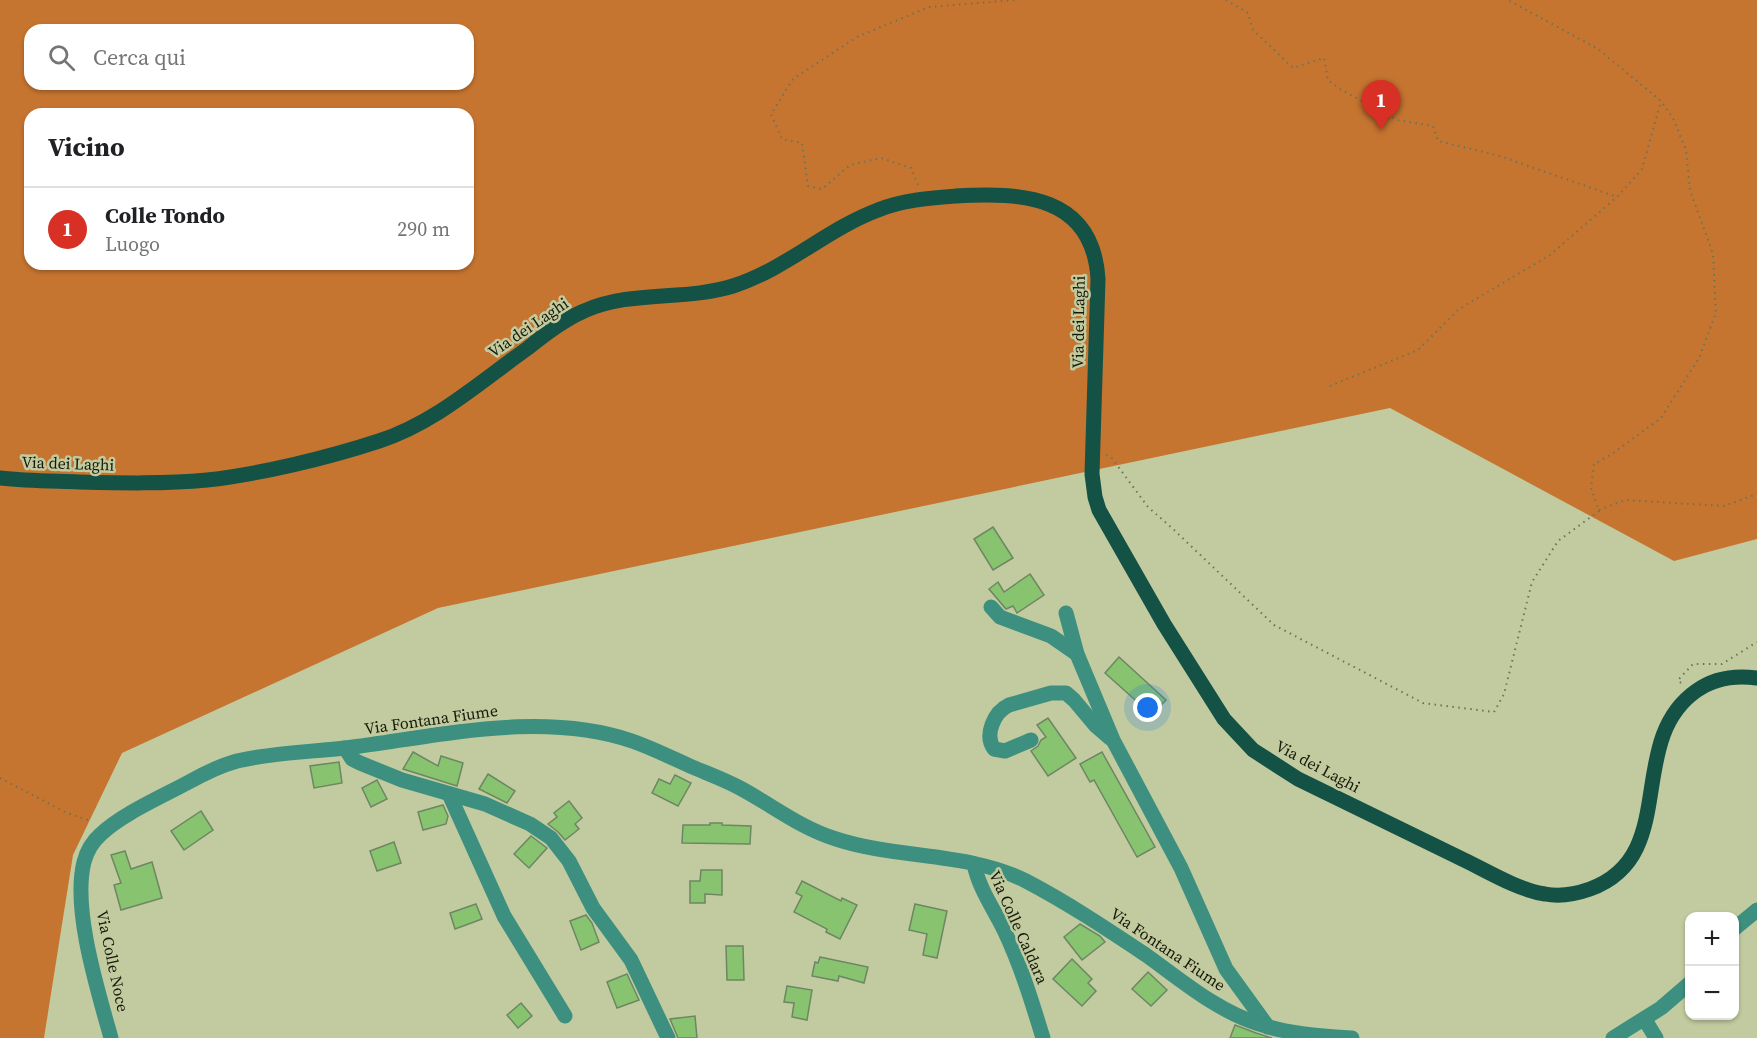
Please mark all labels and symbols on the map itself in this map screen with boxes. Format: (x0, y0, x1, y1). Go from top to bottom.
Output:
pin: 1 (1362, 80, 1400, 130)
street label: Via dei Laghi (1066, 275, 1090, 369)
street label: Via dei Laghi (483, 292, 573, 362)
street label: Via dei Laghi (21, 450, 115, 476)
your location (1133, 693, 1162, 722)
street label: Via Fontana Fiume (363, 699, 499, 739)
street label: Via dei Laghi (1272, 735, 1364, 798)
street label: Via Colle Caldara (984, 867, 1054, 988)
street label: Via Fontana Fiume (1106, 902, 1230, 996)
street label: Via Colle Noce (91, 908, 135, 1014)

